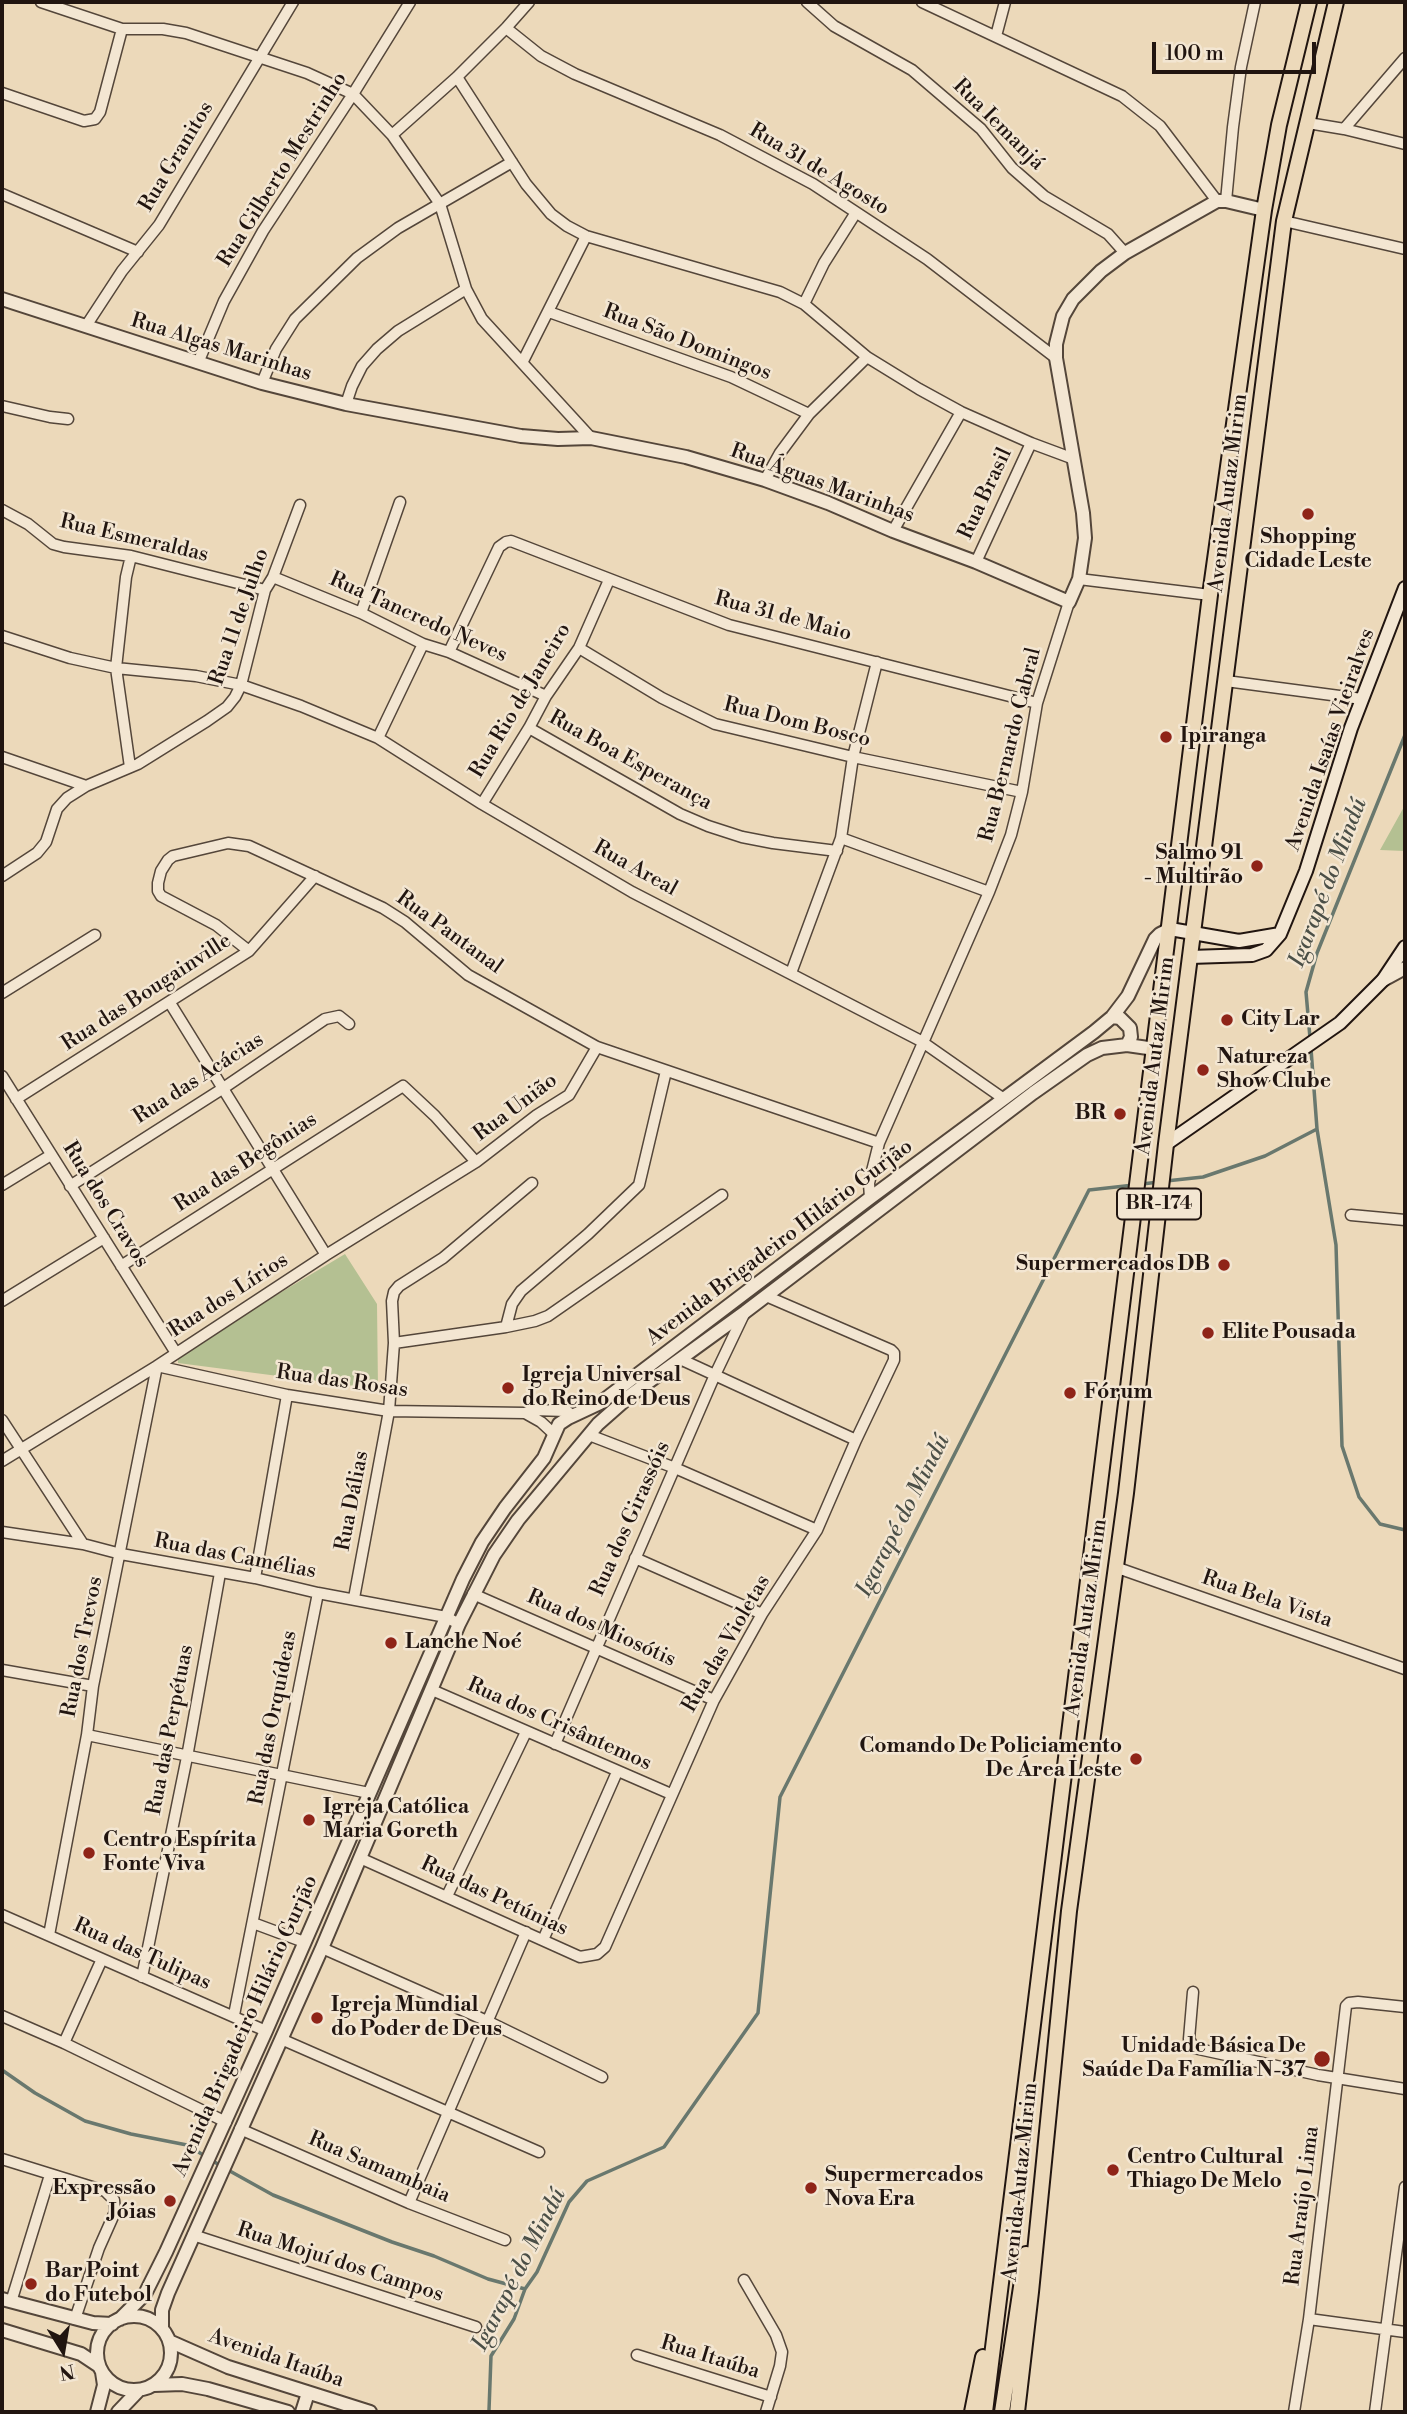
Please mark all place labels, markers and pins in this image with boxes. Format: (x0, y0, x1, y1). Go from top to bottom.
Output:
marker: Shopping Cidade Leste (1300, 506, 1316, 522)
place label: Shopping Cidade Leste (1244, 525, 1372, 575)
place label: Ipiranga (1180, 724, 1266, 750)
marker: Ipiranga (1158, 729, 1174, 745)
place label: Salmo 91 - Multirão (1144, 841, 1243, 891)
marker: Salmo 91 - Multirão (1249, 858, 1265, 874)
place label: City Lar (1241, 1007, 1320, 1033)
marker: City Lar (1219, 1012, 1235, 1028)
place label: Natureza Show Clube (1217, 1045, 1331, 1095)
marker: Natureza Show Clube (1195, 1062, 1211, 1078)
place label: BR (1075, 1101, 1106, 1127)
marker: BR (1112, 1106, 1128, 1122)
place label: Supermercados DB (1016, 1252, 1210, 1278)
marker: Supermercados DB (1216, 1257, 1232, 1273)
place label: Elite Pousada (1222, 1320, 1356, 1346)
marker: Elite Pousada (1200, 1325, 1216, 1341)
place label: Igreja Universal do Reino de Deus (522, 1363, 691, 1413)
marker: Igreja Universal do Reino de Deus (500, 1380, 516, 1396)
place label: Fórum (1084, 1380, 1153, 1406)
marker: Fórum (1062, 1385, 1078, 1401)
place label: Lanche Noé (405, 1630, 522, 1656)
marker: Lanche Noé (383, 1635, 399, 1651)
place label: Comando De Policiamento De Área Leste (859, 1734, 1122, 1784)
marker: Comando De Policiamento De Área Leste (1128, 1751, 1144, 1767)
place label: Igreja Católica Maria Goreth (323, 1795, 469, 1845)
marker: Igreja Católica Maria Goreth (301, 1812, 317, 1828)
place label: Centro Espírita Fonte Viva (103, 1828, 256, 1878)
marker: Centro Espírita Fonte Viva (81, 1845, 97, 1861)
place label: Igreja Mundial do Poder de Deus (331, 1993, 502, 2043)
marker: Igreja Mundial do Poder de Deus (309, 2010, 325, 2026)
place label: Unidade Básica De Saúde Da Família N-37 (1083, 2034, 1306, 2084)
marker: Unidade Básica De Saúde Da Família N-37 (1312, 2049, 1332, 2069)
place label: Centro Cultural Thiago De Melo (1127, 2145, 1283, 2195)
marker: Centro Cultural Thiago De Melo (1105, 2162, 1121, 2178)
place label: Supermercados Nova Era (825, 2163, 983, 2213)
place label: Expressão Jóias (52, 2176, 156, 2226)
marker: Supermercados Nova Era (803, 2180, 819, 2196)
marker: Expressão Jóias (162, 2193, 178, 2209)
place label: Bar Point do Futebol (45, 2259, 152, 2309)
marker: Bar Point do Futebol (23, 2276, 39, 2292)

